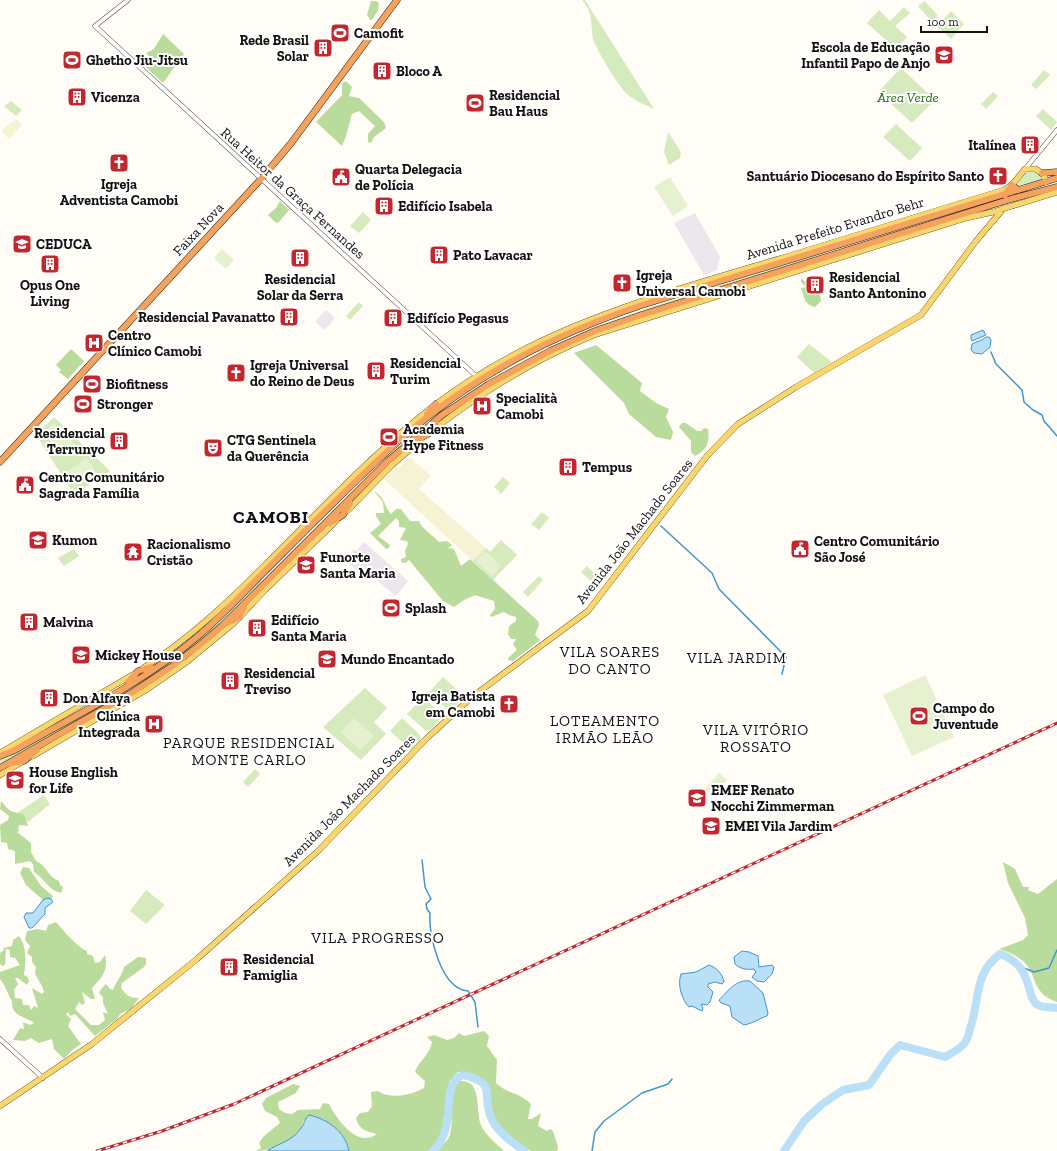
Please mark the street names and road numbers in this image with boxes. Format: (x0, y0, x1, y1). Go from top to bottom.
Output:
street label: Rua Heitor da Graça Fernandes (217, 124, 368, 263)
street label: Avenida Prefeito Evandro Behr (744, 193, 926, 264)
street label: Faixa Nova (170, 199, 227, 259)
street label: Avenida João Machado Soares (572, 455, 696, 607)
street label: Avenida João Machado Soares (280, 731, 419, 870)

